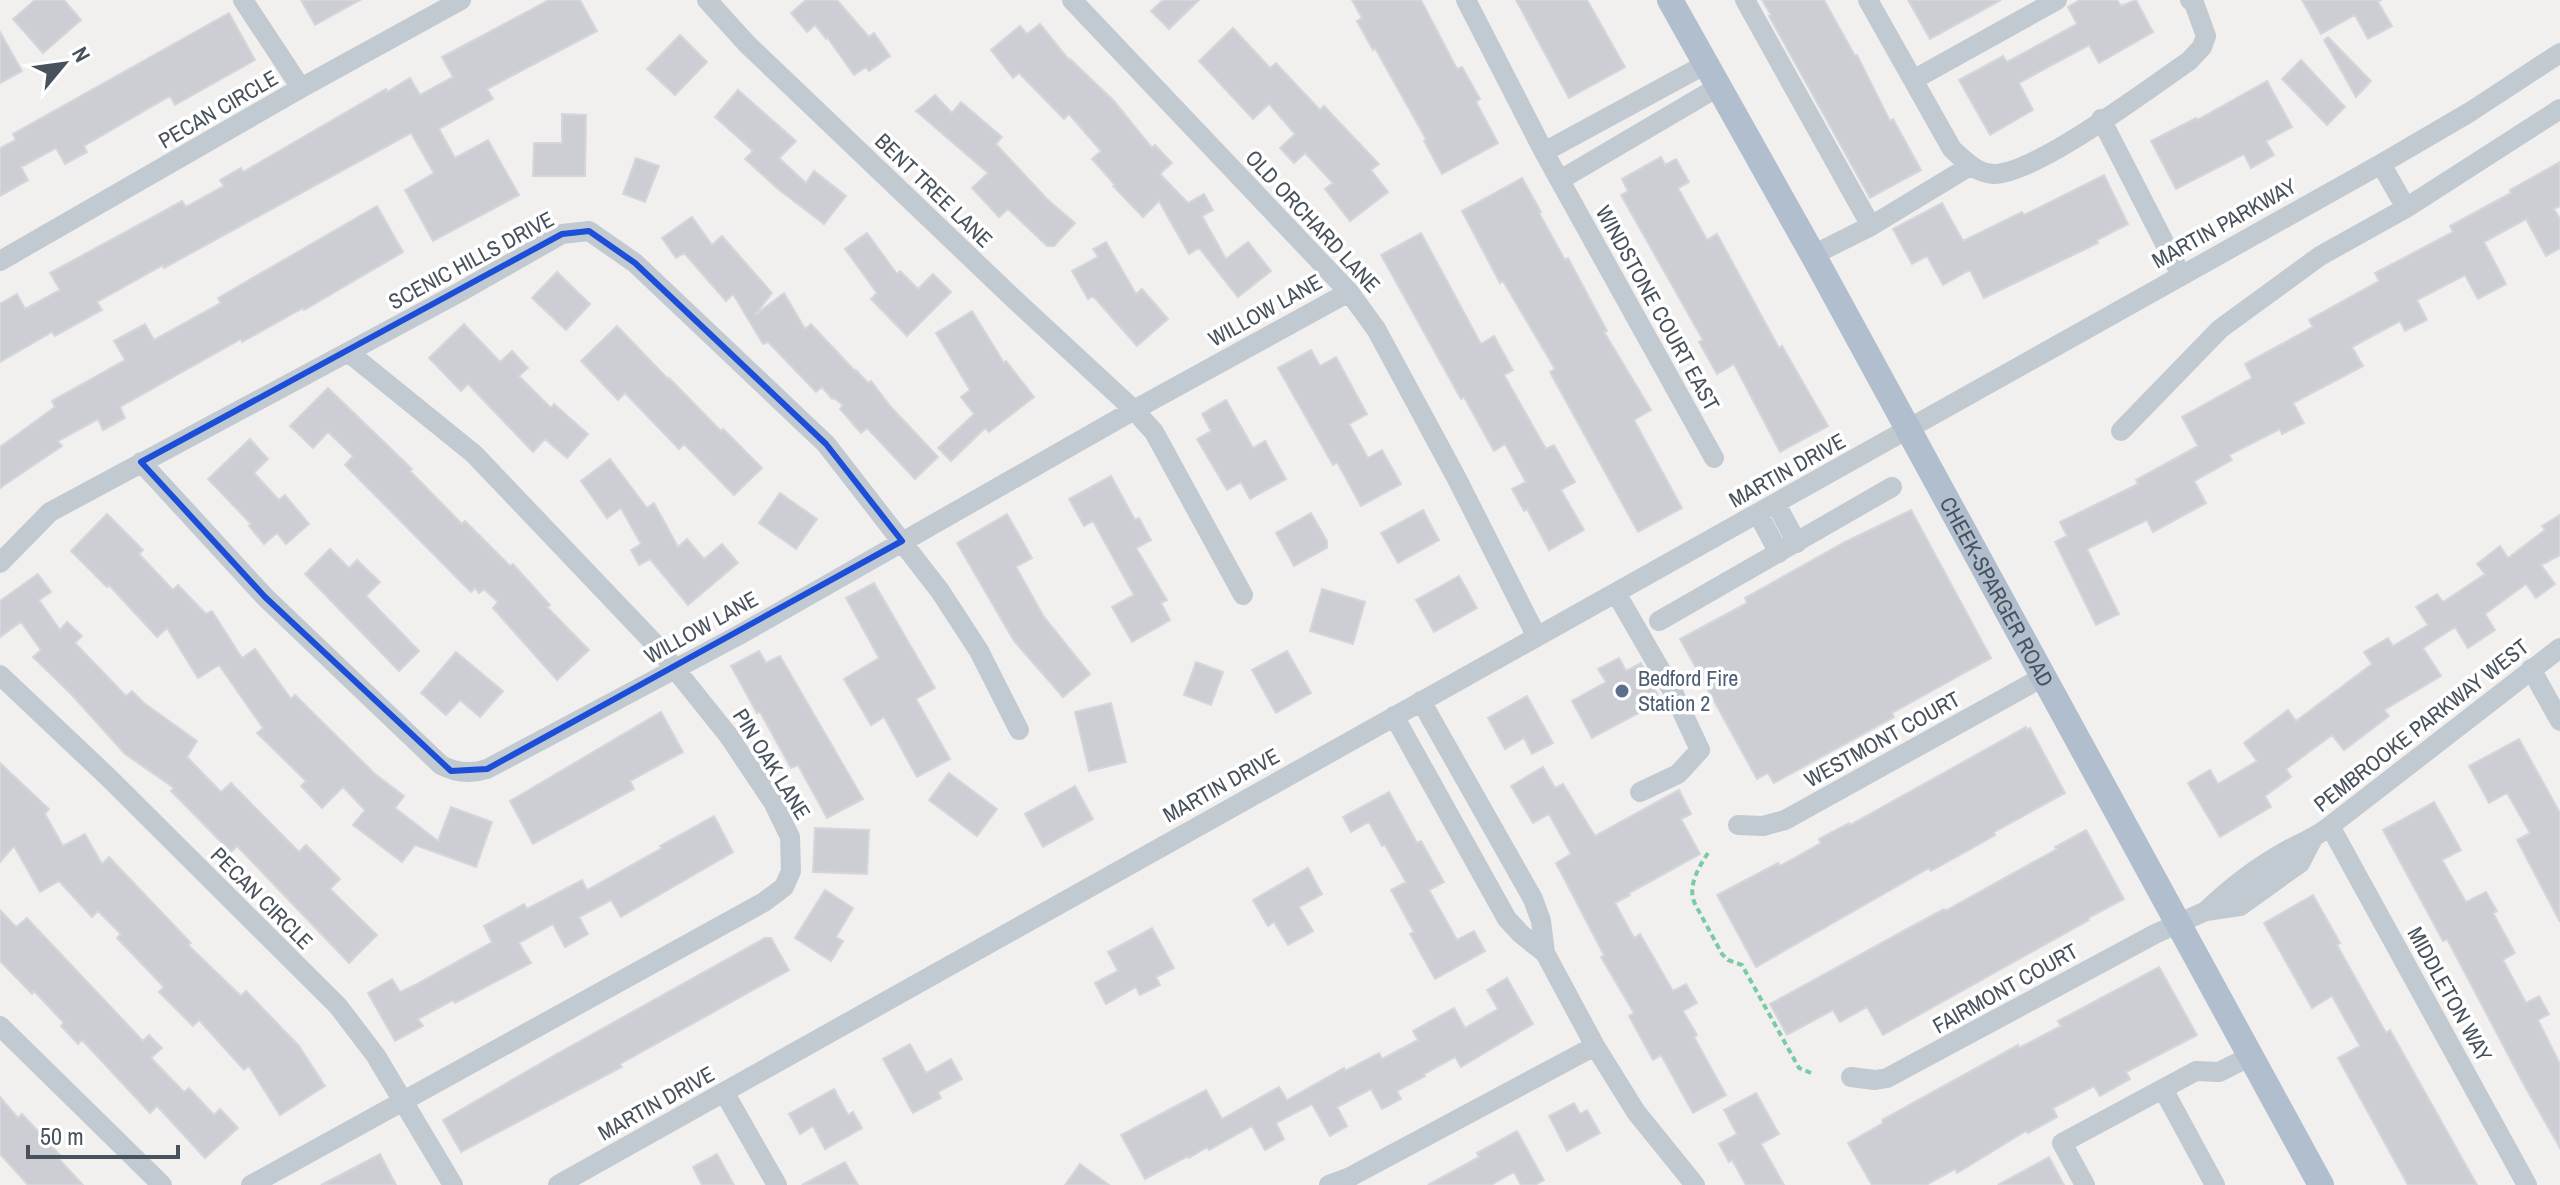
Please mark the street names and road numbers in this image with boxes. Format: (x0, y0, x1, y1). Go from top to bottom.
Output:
street label: PECAN CIRCLE (153, 63, 283, 155)
street label: BENT TREE LANE (869, 126, 999, 254)
street label: OLD ORCHARD LANE (1239, 143, 1387, 299)
street label: MARTIN PARKWAY (2146, 171, 2302, 275)
street label: WINDSTONE COURT EAST (1589, 200, 1727, 416)
street label: SCENIC HILLS DRIVE (383, 204, 559, 316)
street label: WILLOW LANE (1203, 267, 1327, 353)
street label: MARTIN DRIVE (1723, 426, 1851, 514)
street label: CHEEK-SPARGER ROAD (1933, 491, 2061, 692)
street label: WILLOW LANE (639, 584, 763, 670)
street label: PEMBROOKE PARKWAY WEST (2307, 632, 2535, 818)
street label: WESTMONT COURT (1799, 684, 1965, 794)
street label: PIN OAK LANE (726, 703, 818, 825)
street label: MARTIN DRIVE (1157, 741, 1285, 829)
street label: PECAN CIRCLE (204, 840, 320, 956)
street label: MIDDLETON WAY (2401, 921, 2499, 1067)
street label: FAIRMONT COURT (1927, 936, 2083, 1040)
street label: MARTIN DRIVE (592, 1059, 720, 1147)

